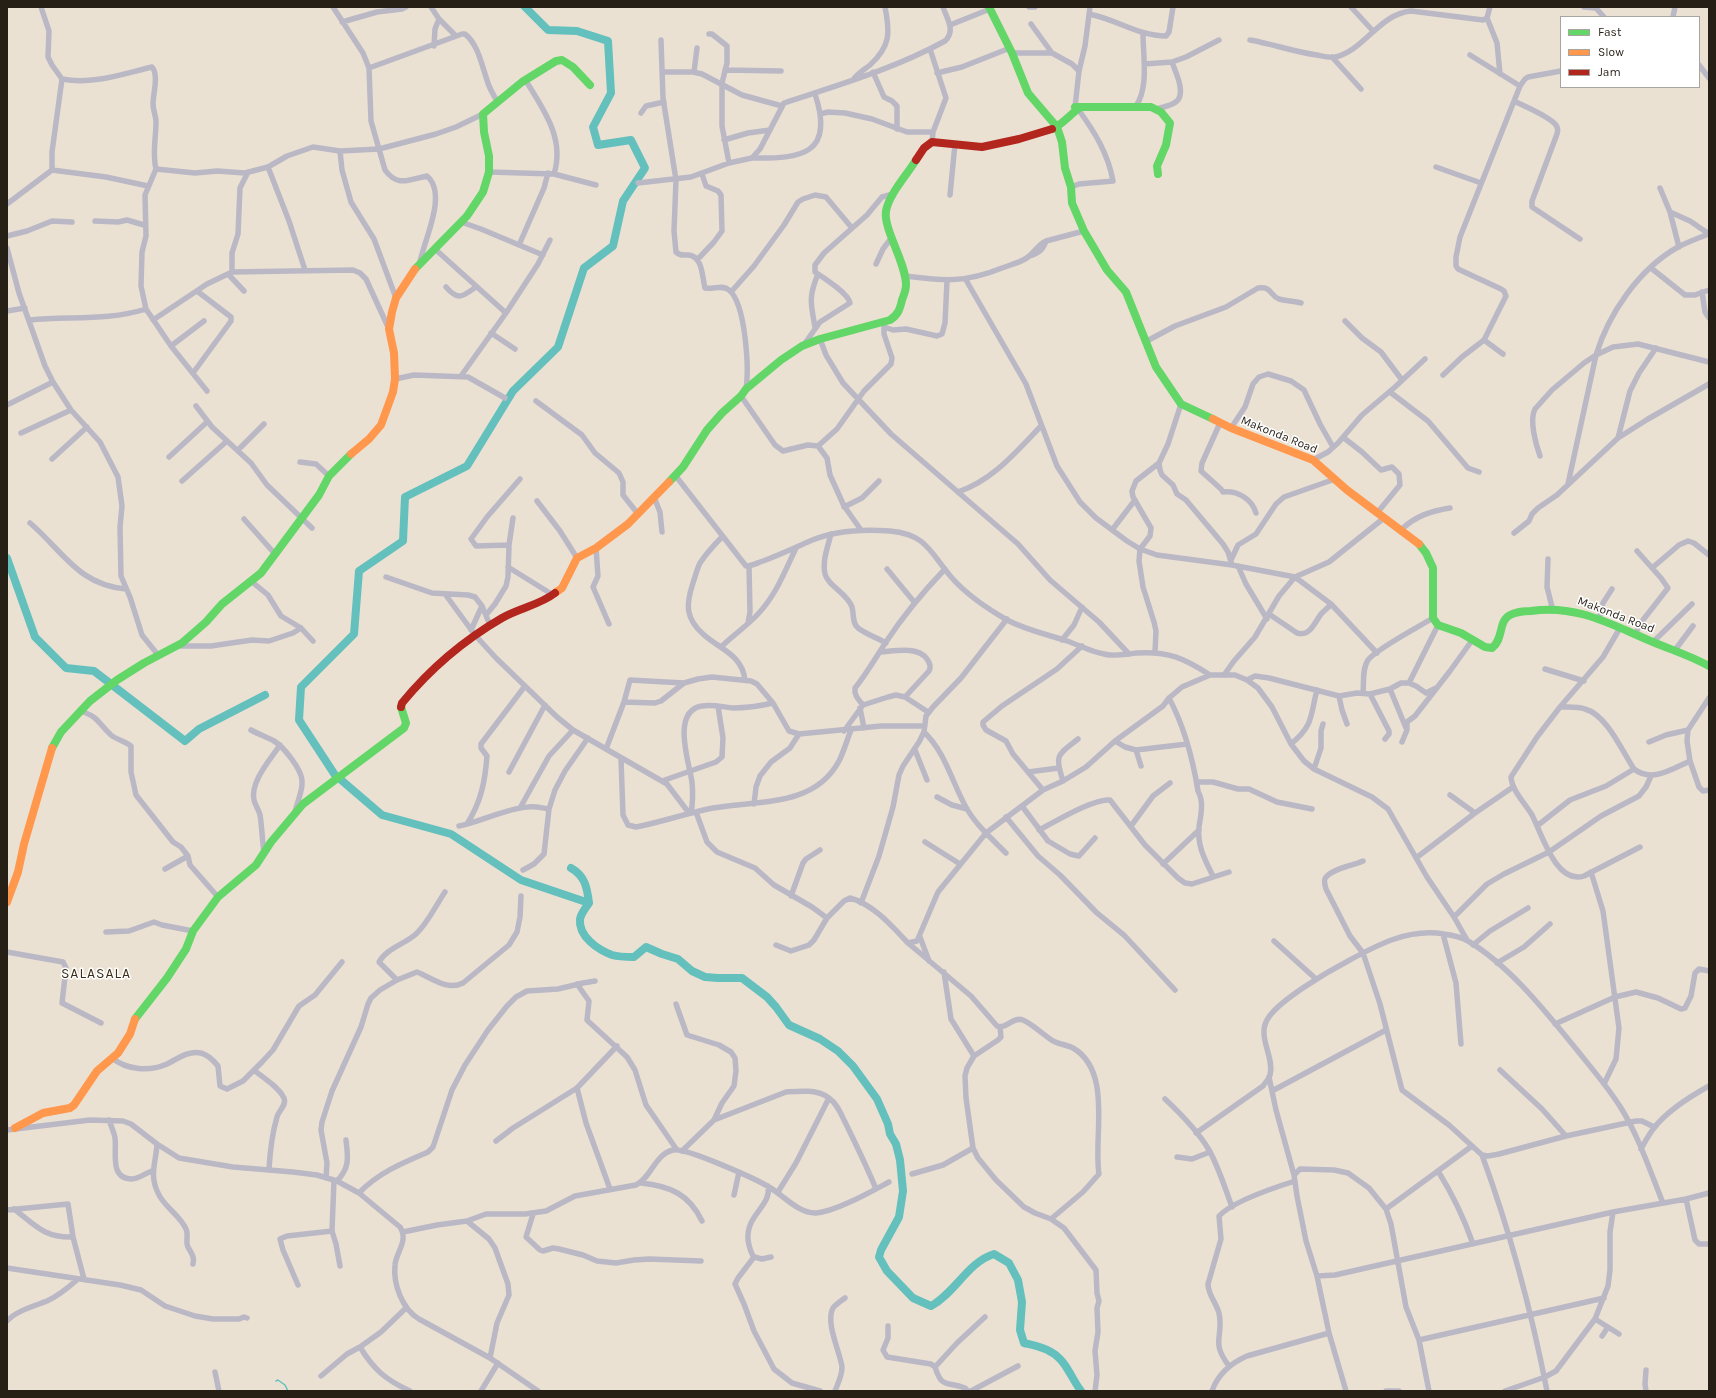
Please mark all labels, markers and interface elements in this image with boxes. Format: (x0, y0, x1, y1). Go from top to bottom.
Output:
legend (1560, 16, 1700, 88)
text: Fast (1598, 25, 1621, 39)
text: Slow (1598, 45, 1624, 59)
text: Jam (1598, 65, 1621, 79)
street label: Makonda Road (1239, 413, 1319, 457)
street label: Makonda Road (1575, 594, 1657, 636)
district label: SALASALA (61, 966, 131, 982)

